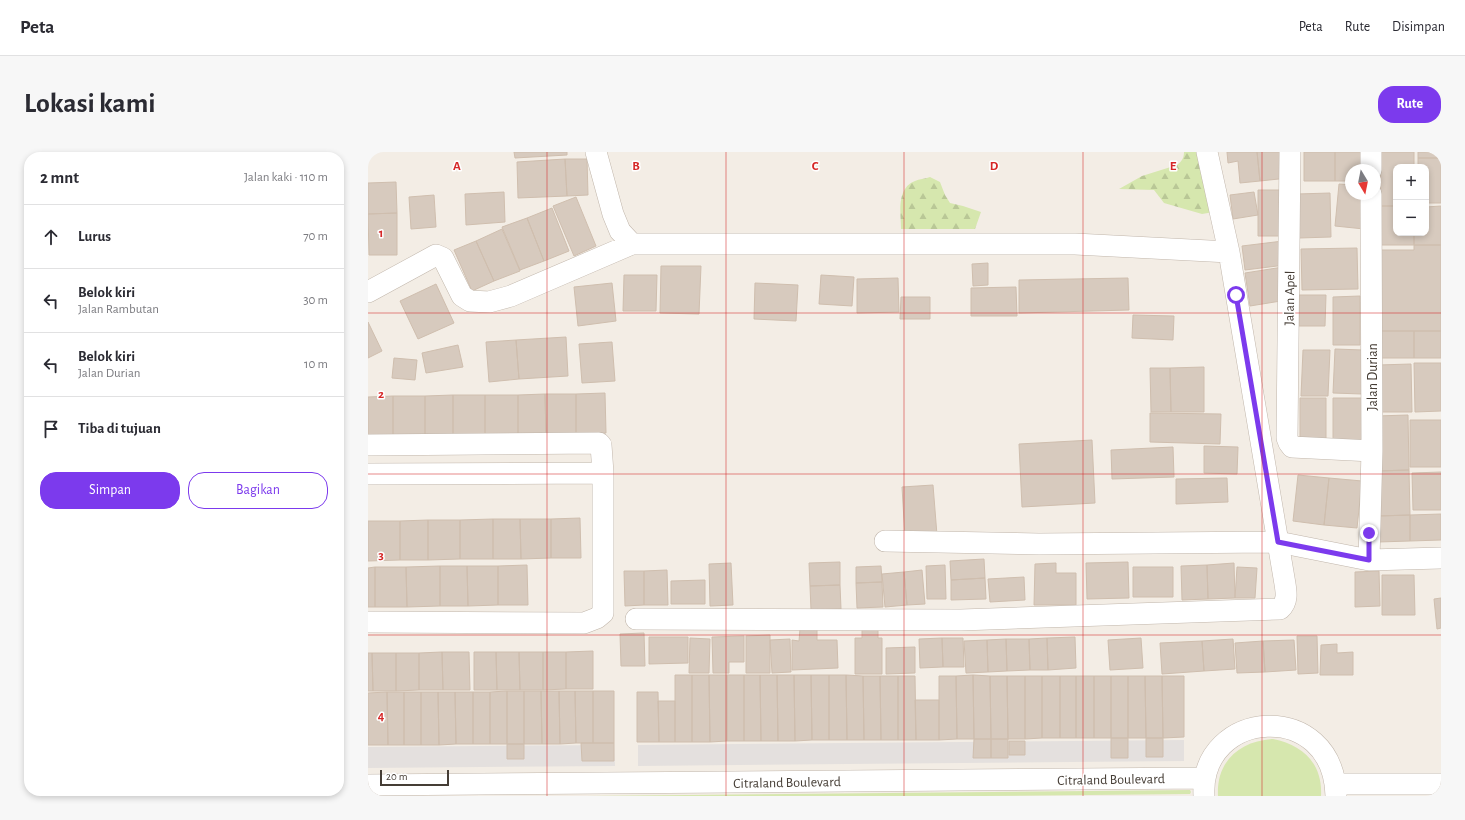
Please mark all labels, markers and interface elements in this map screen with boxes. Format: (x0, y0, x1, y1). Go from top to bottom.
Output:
text: Peta (20, 18, 54, 37)
text: Peta (1299, 20, 1323, 34)
text: Rute (1345, 20, 1370, 34)
text: Disimpan (1392, 20, 1445, 34)
button: Rute (1378, 86, 1441, 123)
text: Lokasi kami (24, 90, 156, 118)
text: A (453, 160, 461, 173)
text: B (632, 160, 640, 173)
text: C (812, 160, 819, 173)
text: D (990, 160, 999, 173)
text: E (1170, 160, 1177, 173)
north arrow (1345, 164, 1381, 200)
map controls (1393, 164, 1429, 236)
button: + (1393, 164, 1429, 200)
text: 2 mnt (40, 169, 79, 186)
text: Jalan kaki · 110 m (244, 171, 328, 184)
button: − (1393, 200, 1429, 236)
icon: ahead (40, 226, 62, 248)
text: 1 (379, 227, 383, 240)
text: Lurus (78, 229, 111, 244)
text: 70 m (303, 230, 328, 243)
street label: Jalan Apel (1283, 271, 1297, 325)
text: Belok kiri (78, 285, 135, 300)
route start (1227, 286, 1245, 304)
icon: left (40, 290, 62, 312)
text: 30 m (303, 294, 328, 307)
text: Jalan Rambutan (78, 303, 159, 316)
street label: Jalan Durian (1366, 343, 1380, 411)
text: Belok kiri (78, 349, 135, 364)
icon: left (40, 354, 62, 376)
text: 10 m (304, 358, 328, 371)
text: Jalan Durian (78, 367, 141, 380)
text: 2 (378, 388, 384, 401)
icon: arrive (40, 418, 62, 440)
text: Tiba di tujuan (78, 421, 161, 436)
button: Simpan (40, 472, 180, 509)
button: Bagikan (188, 472, 328, 509)
route end (1360, 524, 1378, 542)
text: 3 (378, 549, 384, 562)
text: 4 (378, 710, 385, 723)
scale bar (380, 768, 449, 787)
text: 20 m (386, 771, 407, 782)
street label: Citraland Boulevard (1057, 772, 1165, 788)
street label: Citraland Boulevard (733, 775, 841, 791)

